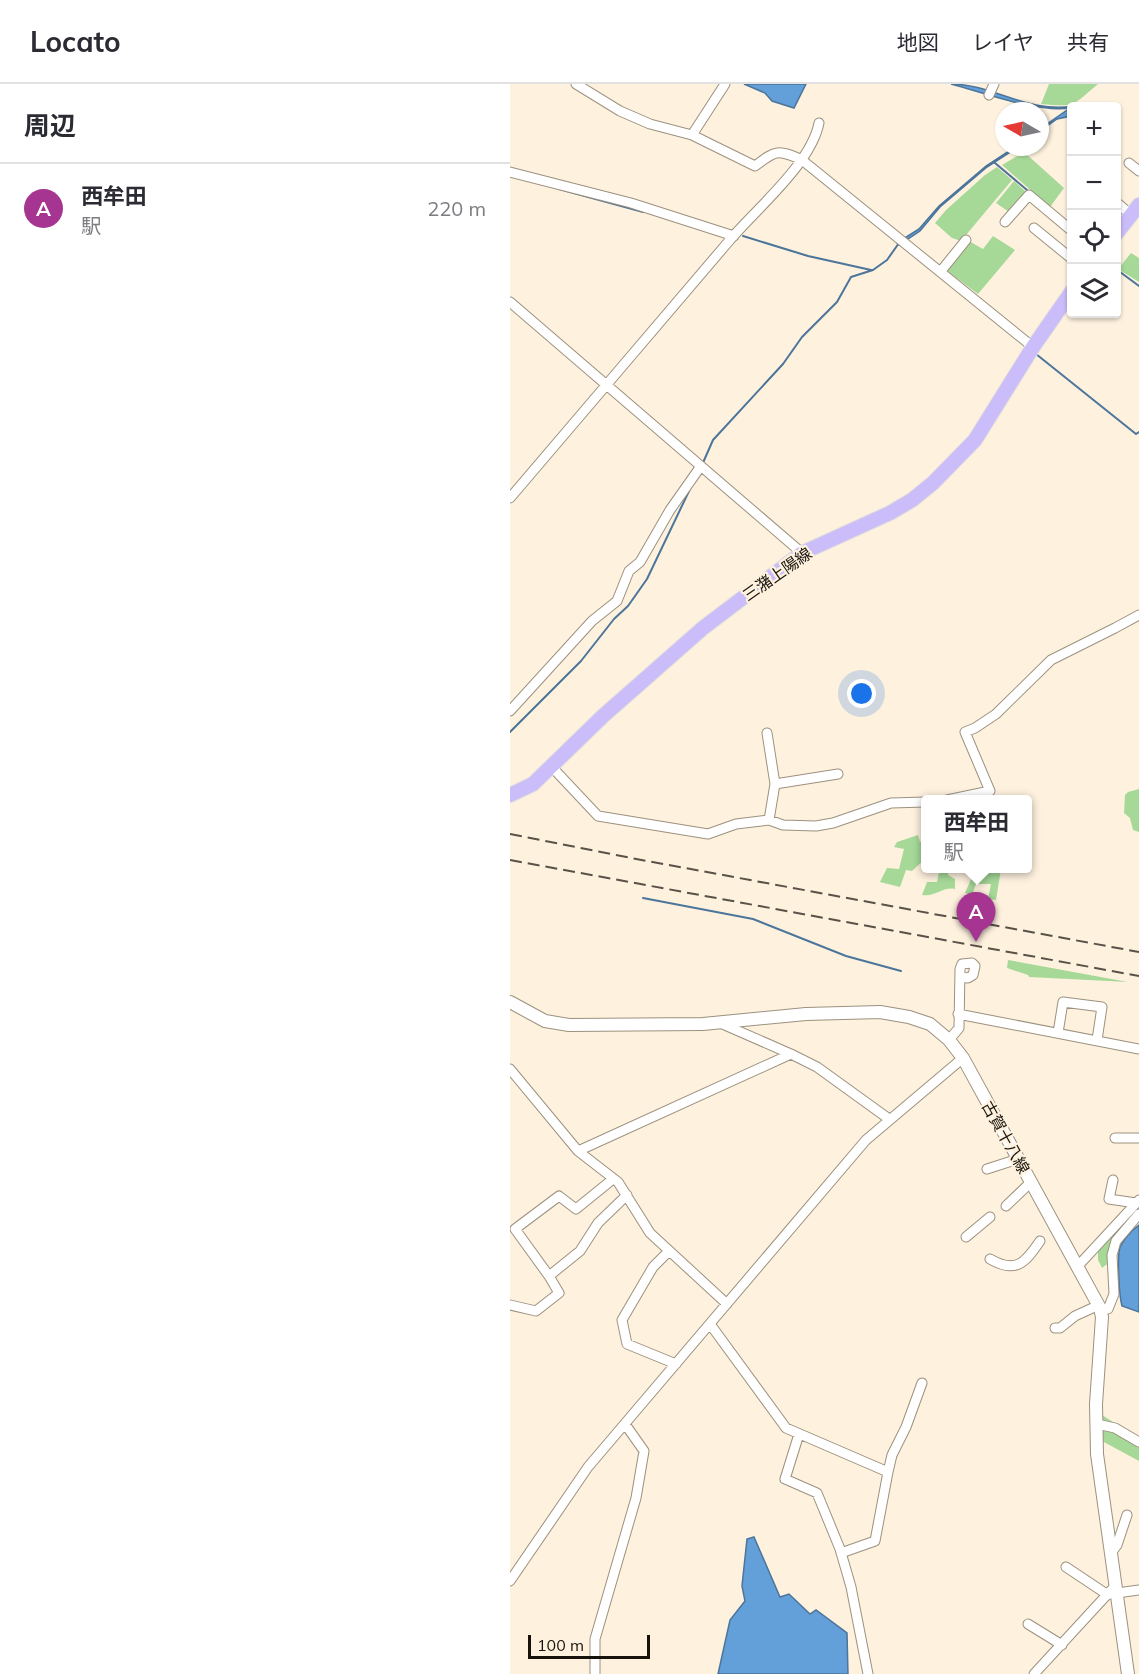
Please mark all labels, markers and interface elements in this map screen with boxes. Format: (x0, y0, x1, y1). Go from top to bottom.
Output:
text: Locato (30, 24, 121, 59)
text: 地図 (897, 29, 939, 55)
text: レイヤ (972, 29, 1034, 55)
text: 共有 (1067, 29, 1109, 55)
north arrow (995, 102, 1049, 156)
map controls (1067, 102, 1121, 318)
button: + (1067, 102, 1121, 156)
text: 周辺 (24, 109, 76, 142)
button: − (1067, 156, 1121, 210)
text: 西牟田 (81, 182, 147, 210)
text: A (36, 196, 51, 221)
text: 220 m (427, 196, 486, 221)
button: locate (1067, 210, 1121, 264)
text: 駅 (81, 213, 101, 238)
button: layers (1067, 264, 1121, 318)
street label: 三潴上陽線 (738, 543, 816, 605)
your location (847, 679, 876, 708)
popup (921, 795, 1032, 873)
text: 西牟田 (943, 808, 1010, 836)
text: 駅 (943, 839, 963, 864)
pin: A (956, 892, 996, 942)
street label: 古賀十八線 (978, 1097, 1034, 1177)
scale bar (528, 1632, 650, 1660)
text: 100 m (537, 1635, 584, 1655)

